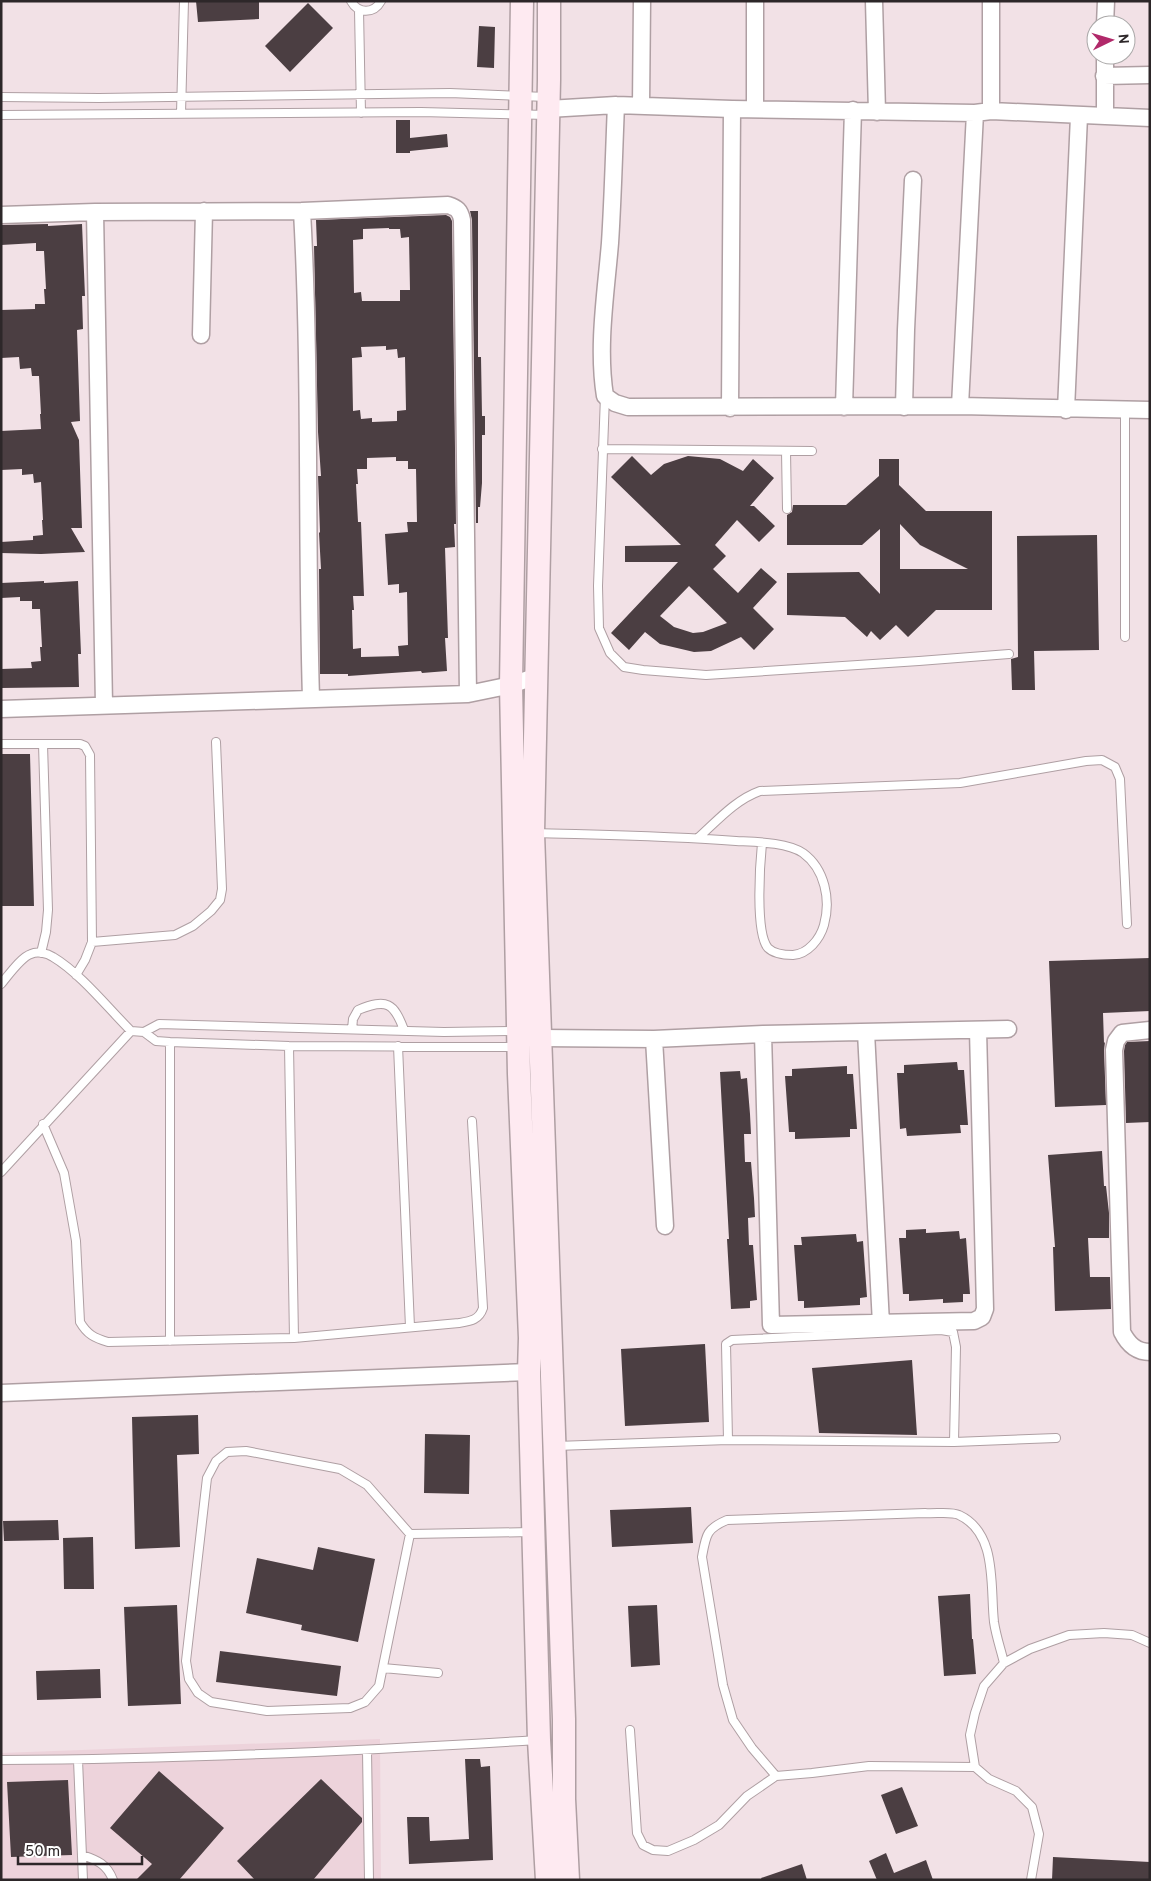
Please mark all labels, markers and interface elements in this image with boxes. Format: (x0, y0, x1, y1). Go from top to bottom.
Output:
north arrow (1086, 15, 1136, 65)
text: N (1114, 33, 1131, 45)
scale bar (18, 1834, 141, 1866)
text: 50 m (25, 1843, 60, 1862)

